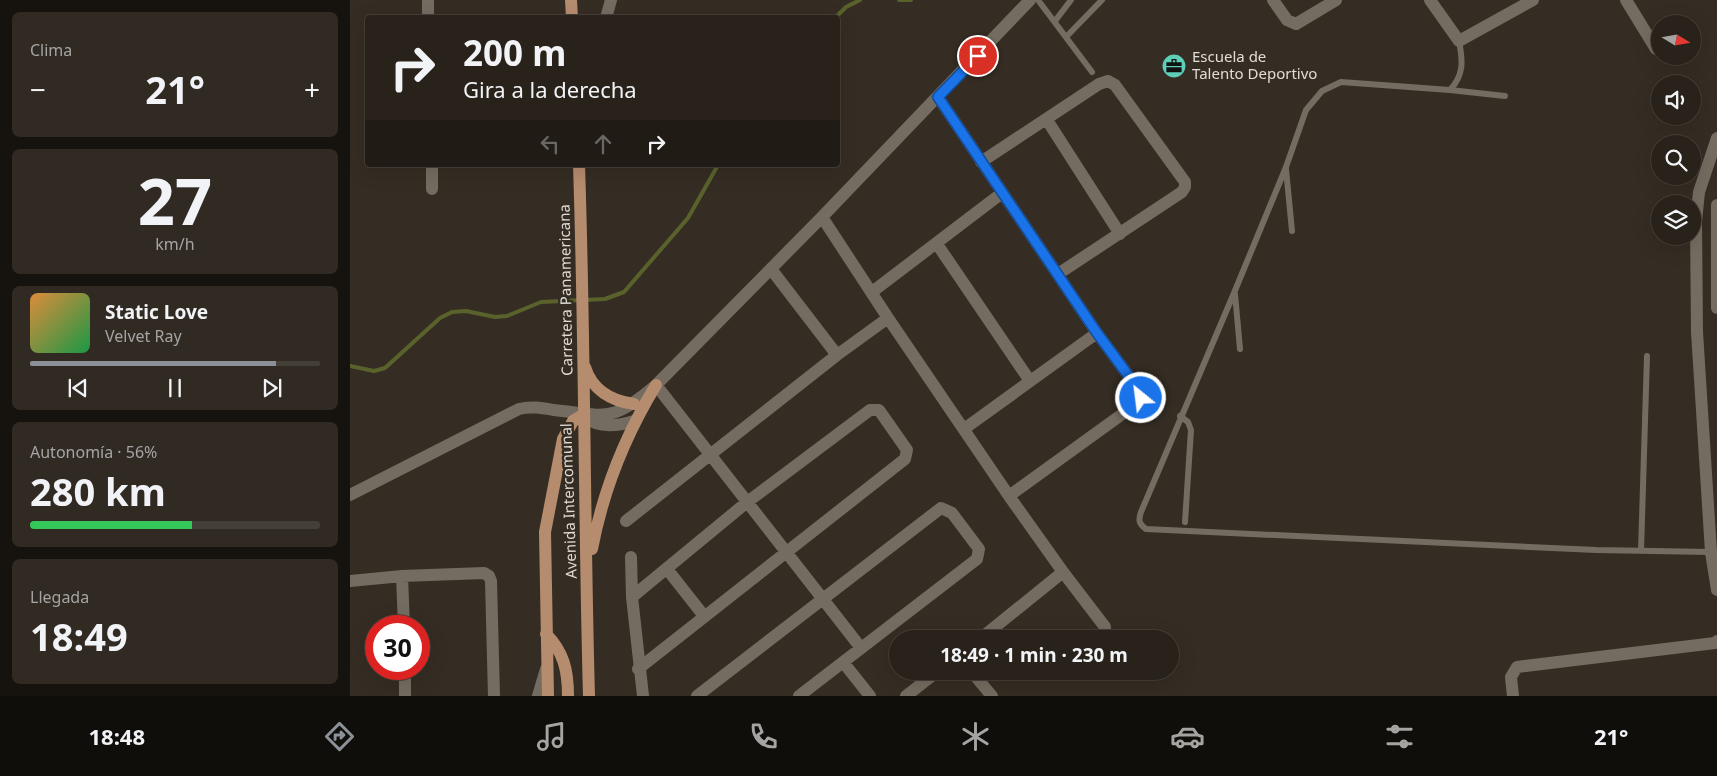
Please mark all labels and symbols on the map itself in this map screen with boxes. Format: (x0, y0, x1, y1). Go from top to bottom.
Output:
north arrow (1651, 15, 1701, 65)
pin (957, 35, 999, 77)
place label: Escuela de Talento Deportivo (1192, 46, 1317, 83)
office icon: Escuela de Talento Deportivo (1161, 53, 1187, 79)
street label: Carretera Panamericana (554, 204, 576, 376)
position arrow (1114, 371, 1166, 423)
street label: Avenida Intercomunal (555, 423, 581, 579)
speed limit sign: 30 (365, 615, 430, 680)

